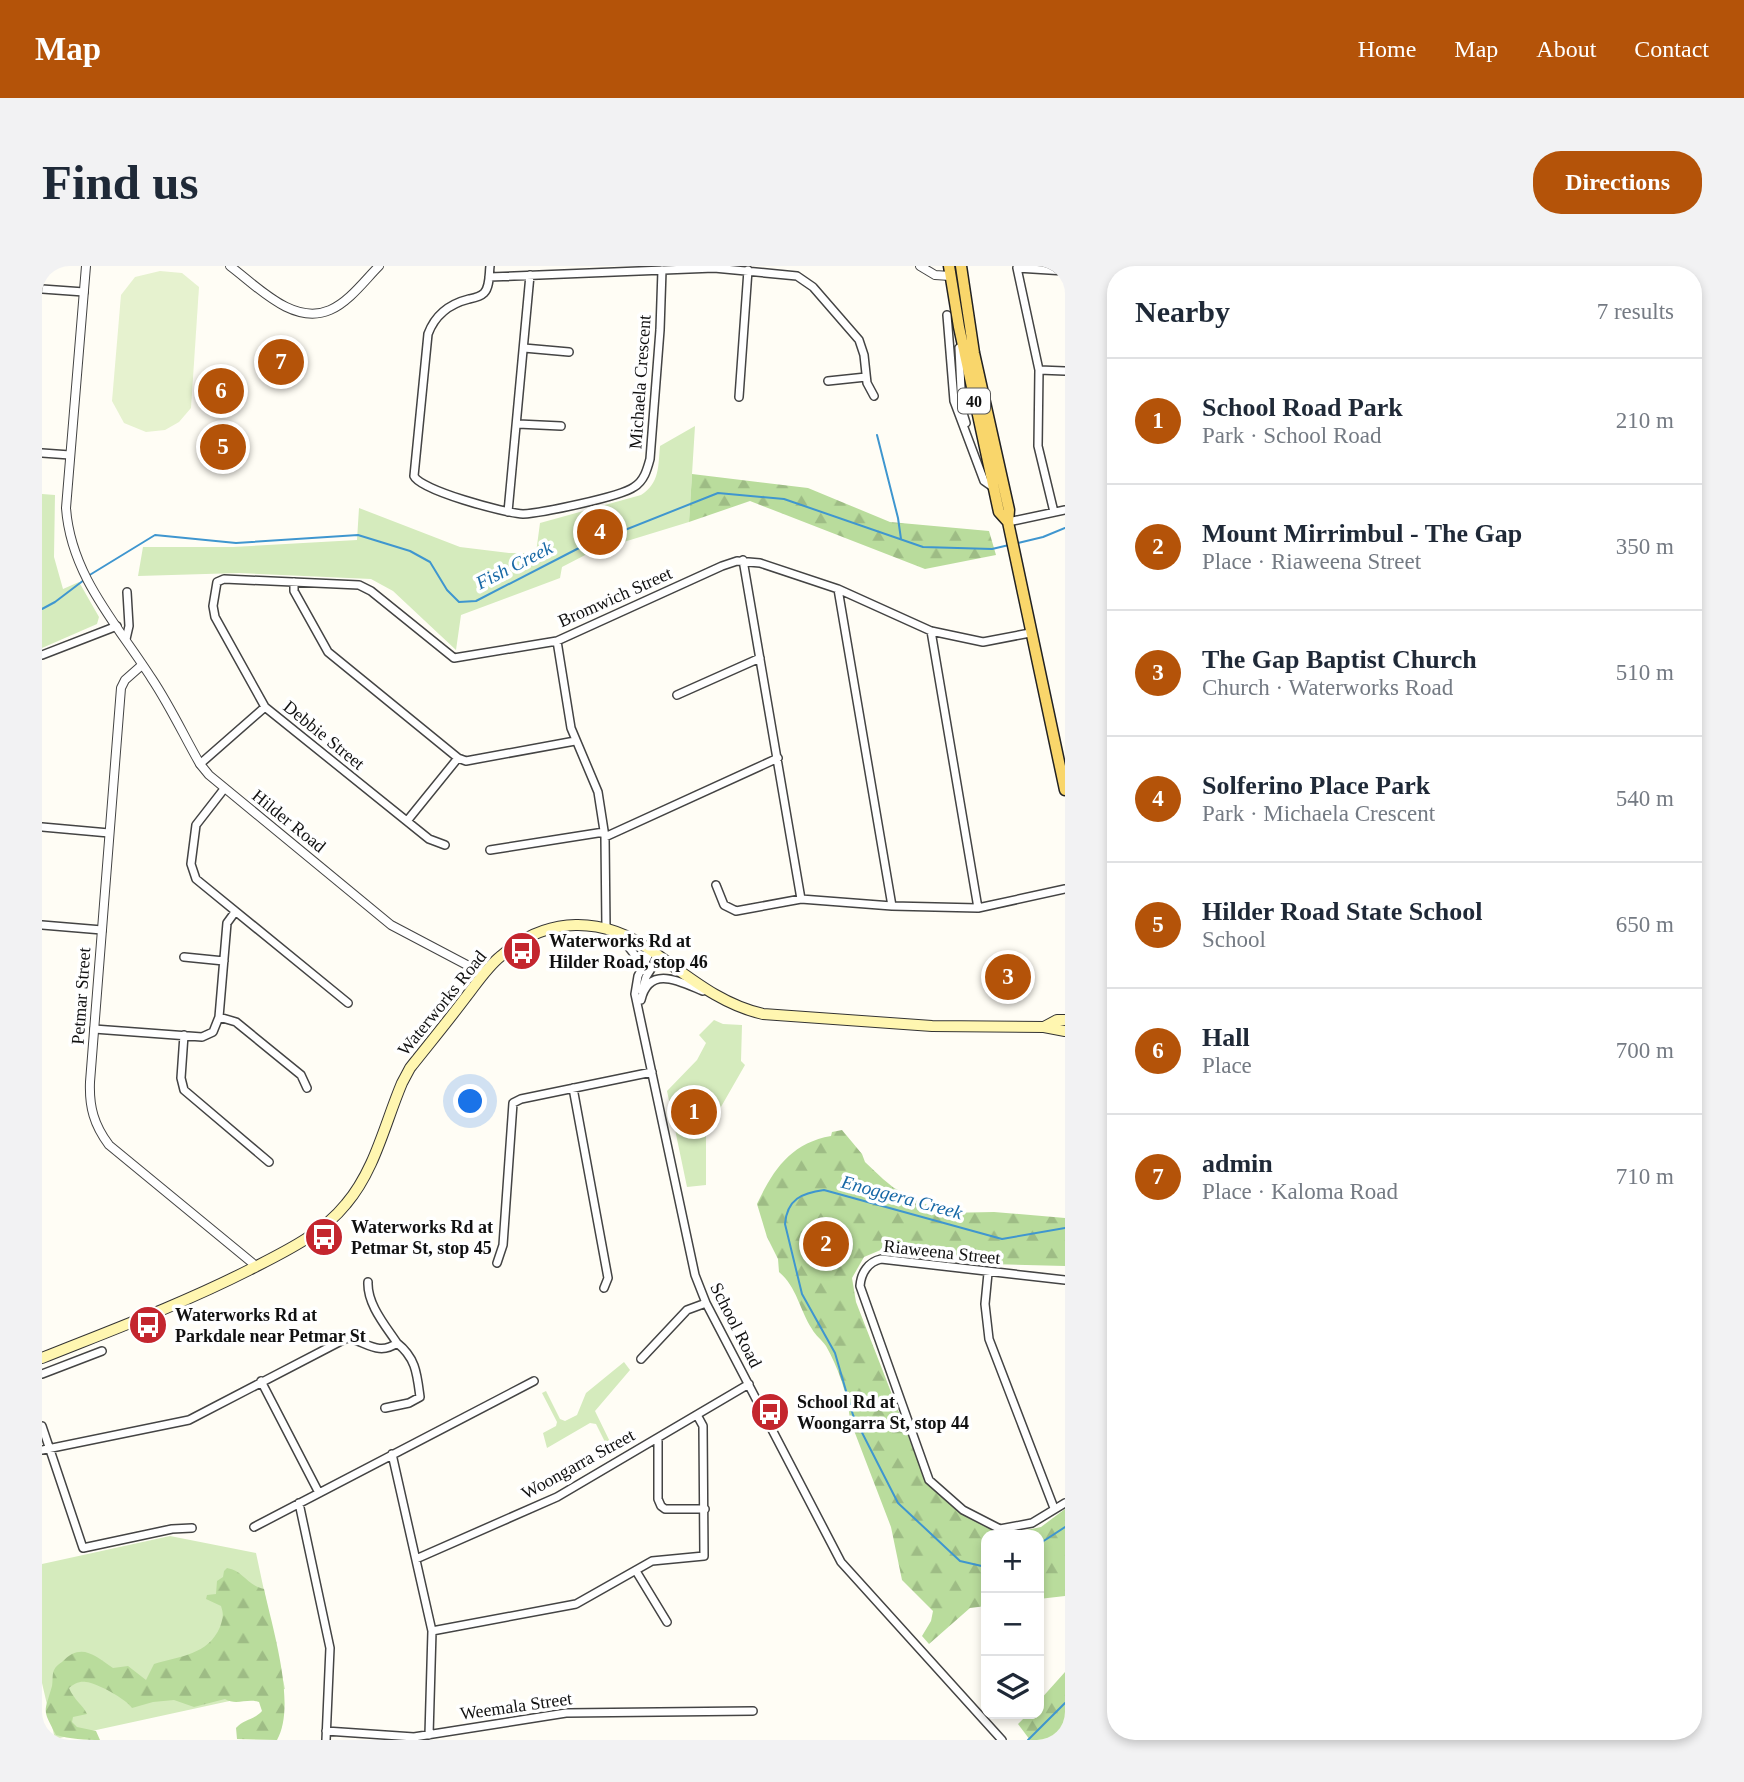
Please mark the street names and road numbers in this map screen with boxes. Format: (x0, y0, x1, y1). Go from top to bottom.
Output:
street label: Michaela Crescent (625, 314, 655, 450)
road number: 40 (958, 388, 990, 414)
street label: Bromwich Street (555, 563, 675, 631)
street label: Debbie Street (279, 696, 369, 774)
street label: Hilder Road (248, 785, 330, 857)
street label: Petmar Street (68, 947, 94, 1045)
street label: Waterworks Road (394, 947, 490, 1059)
street label: Riaweena Street (883, 1236, 1001, 1268)
street label: School Road (706, 1279, 766, 1371)
street label: Woongarra Street (518, 1425, 638, 1503)
street label: Weemala Street (459, 1688, 573, 1724)

